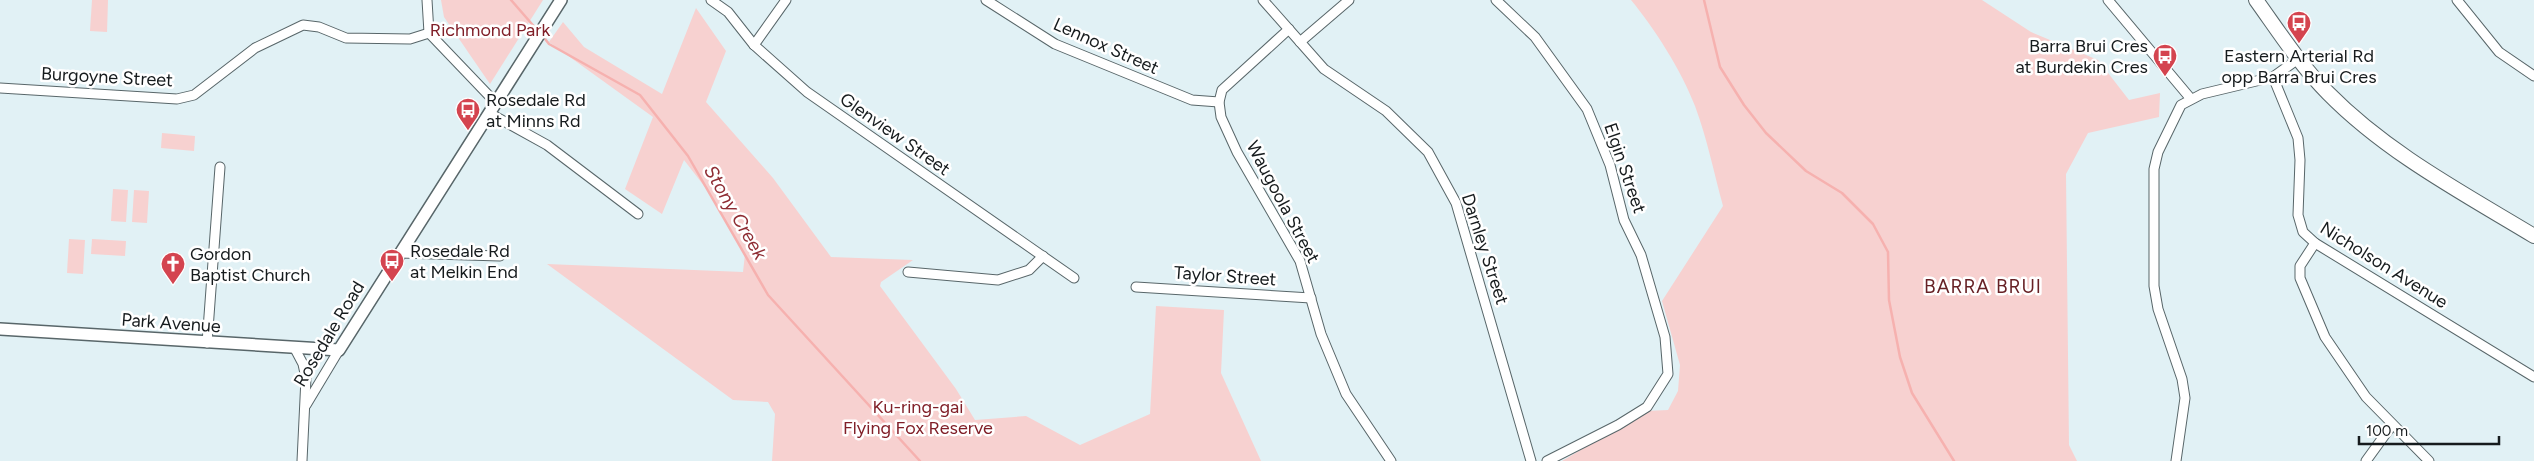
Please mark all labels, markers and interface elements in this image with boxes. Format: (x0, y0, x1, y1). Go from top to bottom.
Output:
bus stop icon: Eastern Arterial Rd opp Barra Brui Cres (2286, 10, 2312, 44)
street label: Lennox Street (1050, 13, 1162, 79)
park label: Richmond Park (430, 19, 550, 41)
place label: Barra Brui Cres at Burdekin Cres (2015, 35, 2148, 78)
bus stop icon: Barra Brui Cres at Burdekin Cres (2152, 43, 2178, 77)
place label: Eastern Arterial Rd opp Barra Brui Cres (2221, 45, 2377, 88)
street label: Burgoyne Street (40, 63, 174, 91)
street label: Glenview Street (836, 88, 954, 180)
place label: Rosedale Rd at Minns Rd (486, 89, 586, 132)
bus stop icon: Rosedale Rd at Minns Rd (455, 97, 481, 131)
street label: Elgin Street (1599, 120, 1651, 216)
street label: Waugoola Street (1242, 137, 1325, 267)
water label: Stony Creek (699, 161, 772, 264)
street label: Darnley Street (1457, 191, 1513, 308)
street label: Nicholson Avenue (2316, 217, 2452, 313)
place label: Rosedale Rd at Melkin End (410, 240, 518, 283)
place label: Gordon Baptist Church (190, 243, 310, 286)
bus stop icon: Rosedale Rd at Melkin End (379, 248, 405, 282)
church icon: Gordon Baptist Church (160, 251, 186, 285)
street label: Taylor Street (1173, 261, 1277, 291)
district label: BARRA BRUI (1924, 275, 2042, 298)
street label: Rosedale Road (289, 277, 369, 391)
street label: Park Avenue (121, 309, 222, 337)
park label: Ku-ring-gai Flying Fox Reserve (843, 396, 993, 439)
scale bar (2359, 414, 2499, 446)
text: 100 m (2366, 422, 2408, 440)

